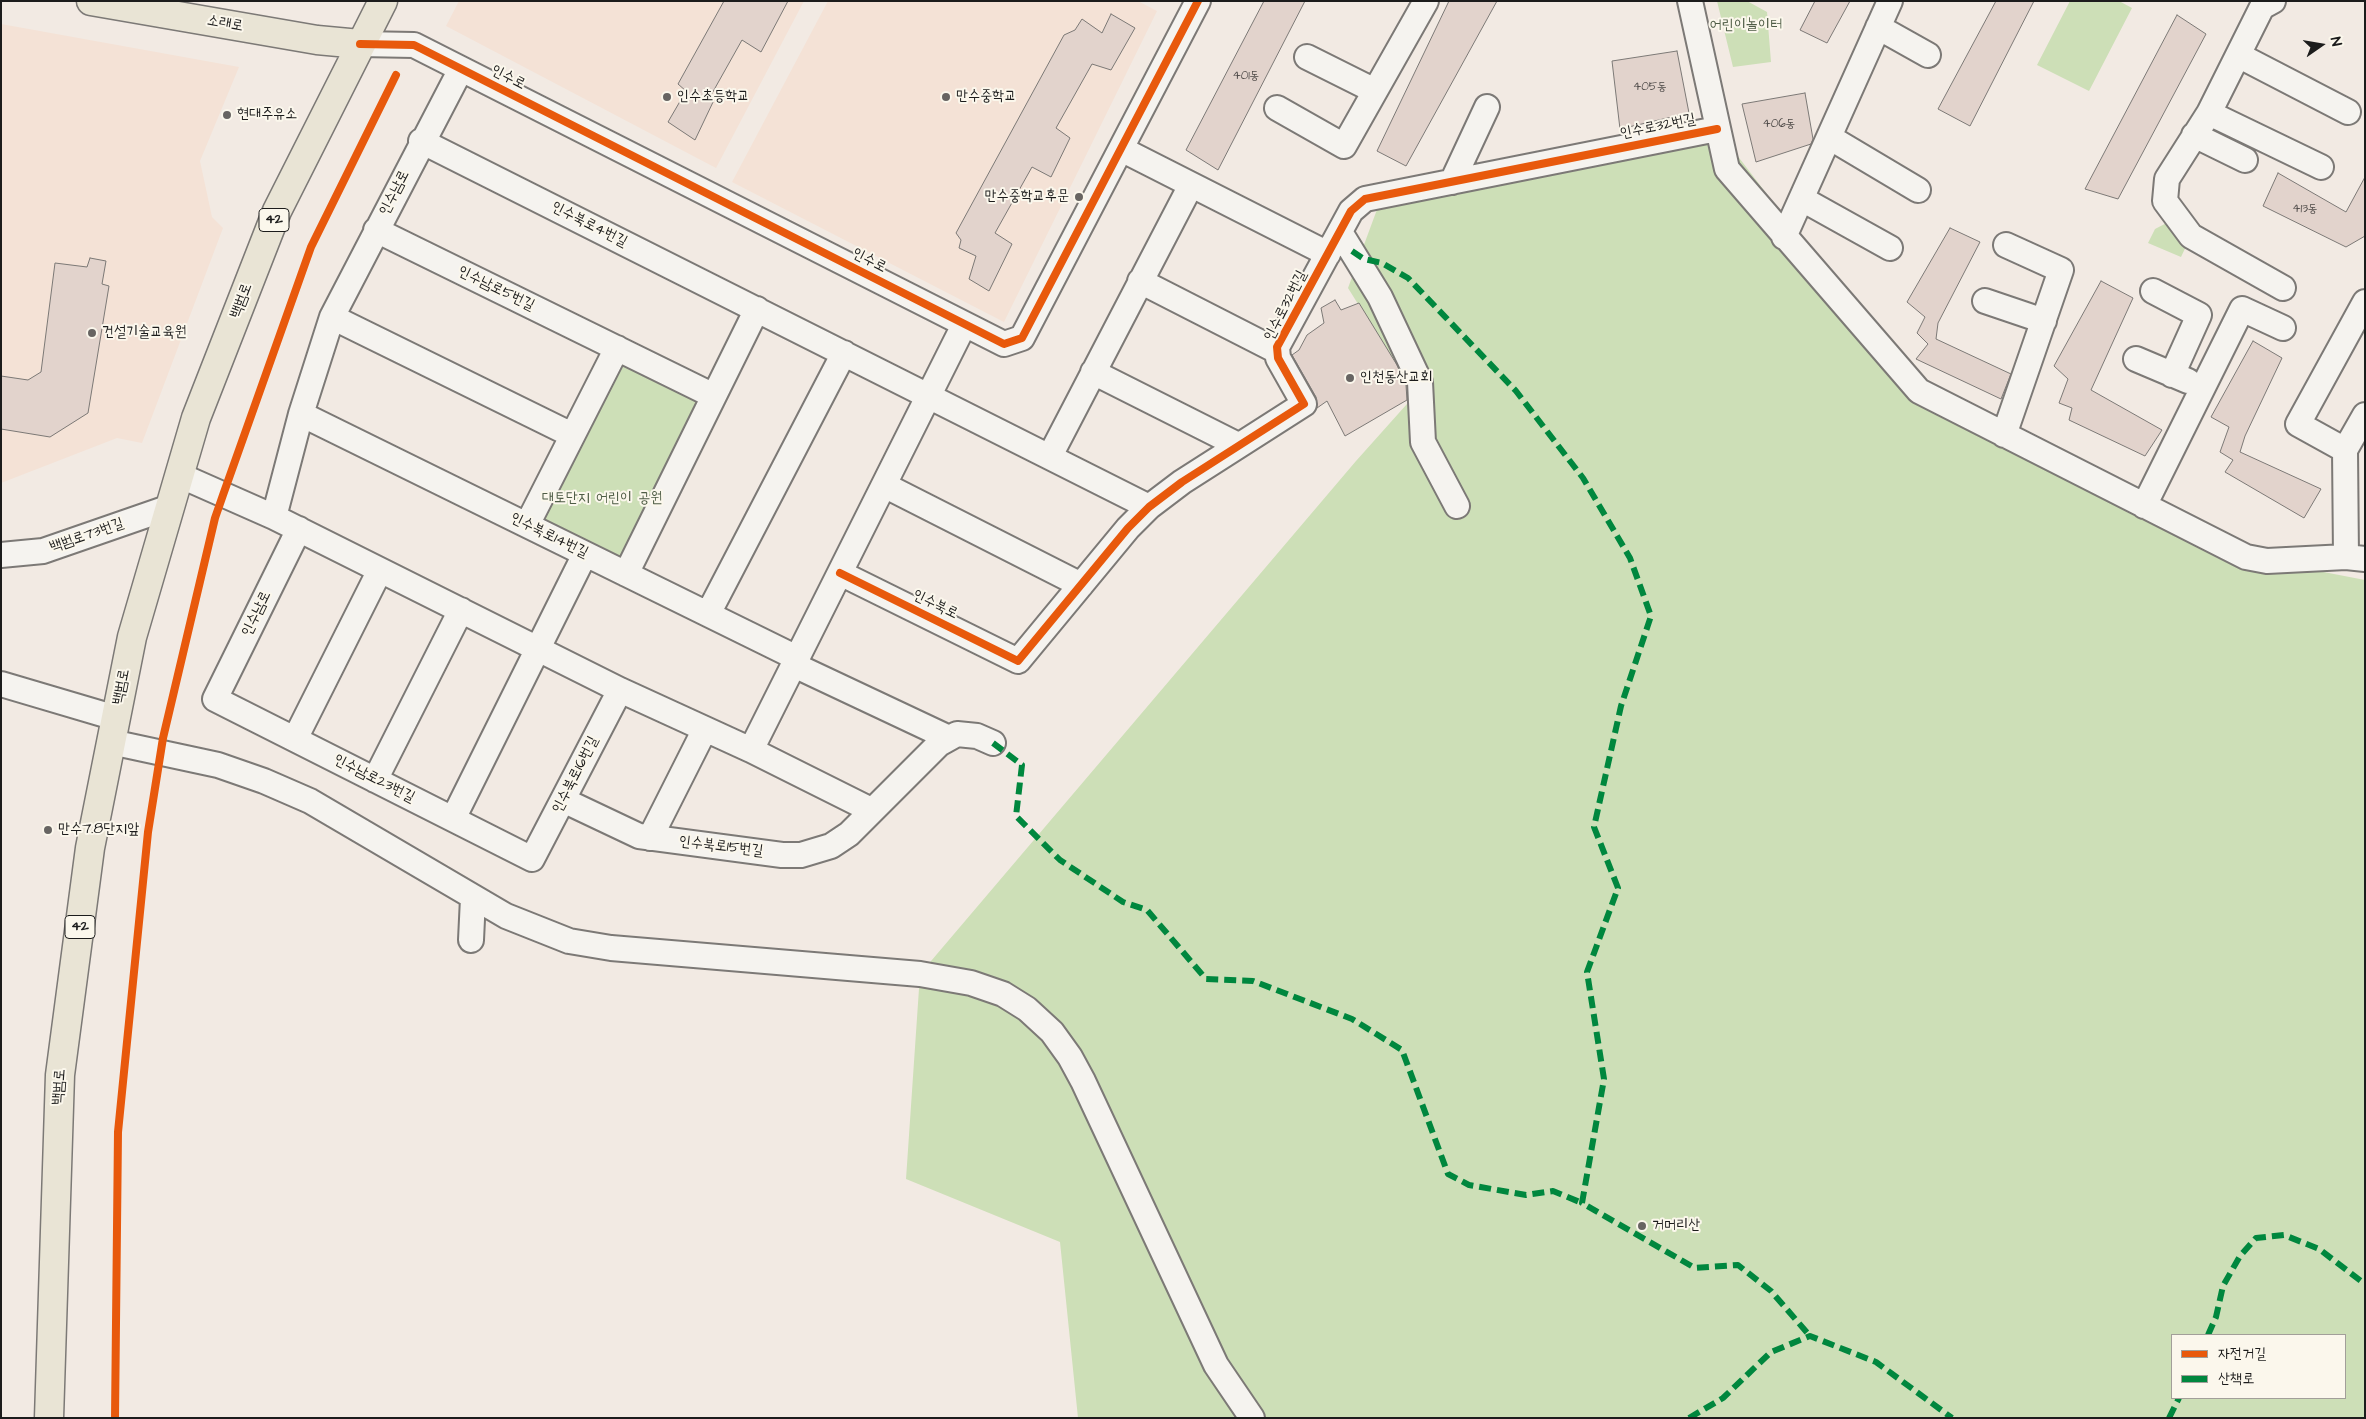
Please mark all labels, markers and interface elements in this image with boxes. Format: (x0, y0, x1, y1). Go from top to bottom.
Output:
street label: 소래로 (206, 12, 244, 36)
park label: 어린이놀이터 (1710, 17, 1782, 35)
north arrow (2296, 20, 2346, 70)
text: N (2325, 35, 2346, 48)
street label: 인수로 (488, 62, 528, 94)
house number: 401동 (1233, 69, 1259, 83)
house number: 405동 (1633, 80, 1667, 94)
place label: 인수초등학교 (677, 88, 749, 106)
place label: 만수중학교 (956, 88, 1016, 106)
marker: 인수초등학교 (661, 91, 673, 103)
marker: 만수중학교 (940, 91, 952, 103)
place label: 현대주유소 (237, 106, 297, 124)
marker: 현대주유소 (221, 109, 233, 121)
street label: 인수로32번길 (1619, 111, 1697, 143)
house number: 406동 (1763, 117, 1795, 131)
street label: 인수남로 (376, 167, 414, 219)
place label: 만수중학교후문 (985, 188, 1069, 206)
marker: 만수중학교후문 (1073, 191, 1085, 203)
street label: 인수북로4번길 (548, 198, 630, 252)
house number: 413동 (2292, 202, 2318, 216)
road number: 42 (259, 208, 289, 232)
street label: 인수로 (849, 245, 889, 277)
street label: 인수남로5번길 (455, 263, 537, 315)
street label: 인수로32번길 (1261, 268, 1311, 344)
street label: 백범로 (227, 281, 257, 321)
place label: 건설기술교육원 (102, 324, 186, 342)
marker: 건설기술교육원 (86, 327, 98, 339)
place label: 인천동산교회 (1360, 369, 1432, 387)
marker: 인천동산교회 (1344, 372, 1356, 384)
park label: 대토단지 어린이 공원 (542, 490, 662, 508)
street label: 인수북로14번길 (507, 509, 591, 563)
street label: 백범로73번길 (48, 515, 126, 557)
street label: 인수북로 (909, 586, 961, 624)
street label: 인수남로 (238, 588, 276, 640)
street label: 백범로 (110, 668, 134, 706)
street label: 인수북로16번길 (549, 734, 603, 816)
street label: 인수남로23번길 (330, 751, 418, 807)
place label: 만수7.8단지앞 (58, 821, 139, 839)
marker: 만수7.8단지앞 (42, 824, 54, 836)
street label: 인수북로15번길 (678, 833, 764, 861)
road number: 42 (65, 916, 95, 939)
street label: 백범로 (50, 1068, 70, 1106)
place label: 거머리산 (1652, 1217, 1700, 1235)
marker: 거머리산 (1636, 1220, 1648, 1232)
legend (2171, 1334, 2346, 1399)
text: 자전거길 (2218, 1343, 2266, 1364)
text: 산책로 (2218, 1368, 2254, 1389)

